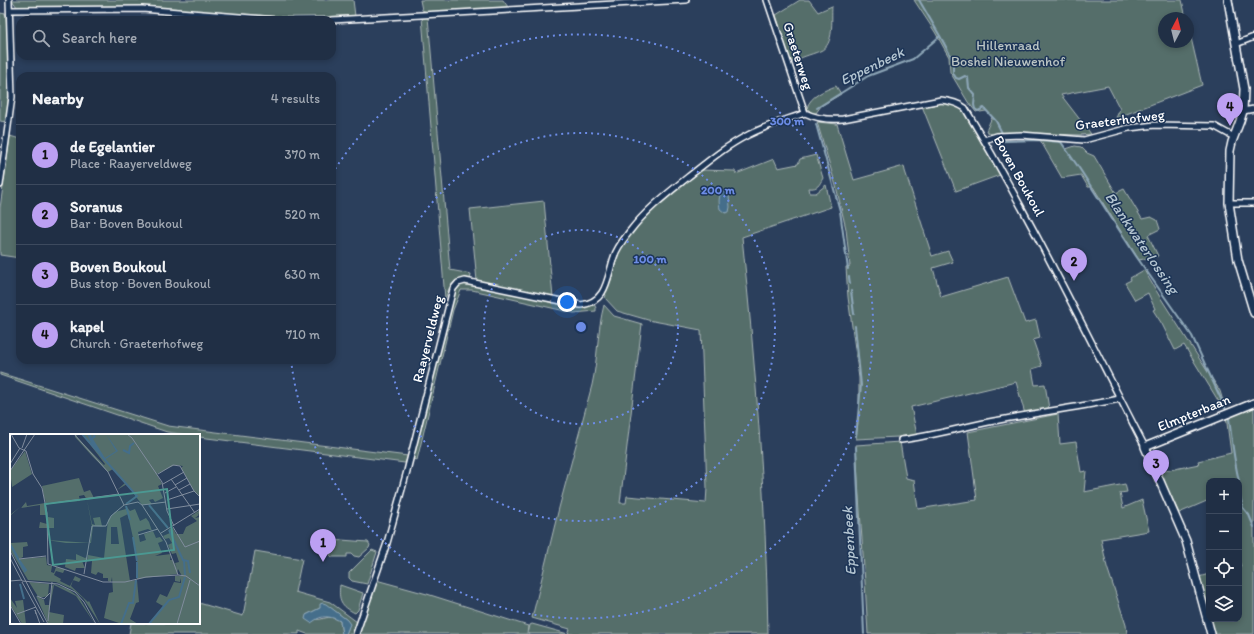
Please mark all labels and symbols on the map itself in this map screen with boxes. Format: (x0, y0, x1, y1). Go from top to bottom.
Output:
north arrow (1158, 12, 1194, 48)
street label: Graeterweg (779, 20, 817, 93)
park label: Hillenraad Boshei Nieuwenhof (951, 37, 1066, 70)
water label: Eppenbeek (837, 42, 908, 89)
pin: 4 (1217, 93, 1243, 126)
street label: Graeterhofweg (1074, 106, 1167, 134)
text: 300 m (770, 114, 805, 128)
street label: Boven Boukoul (990, 133, 1048, 219)
text: 200 m (701, 183, 736, 197)
water label: Blankwaterlossing (1101, 189, 1184, 299)
pin: 2 (1061, 248, 1087, 281)
text: 100 m (633, 252, 667, 266)
your location (557, 292, 577, 312)
street label: Raayerveldweg (409, 293, 447, 384)
centre of rings (574, 320, 588, 334)
street label: Elmpterbaan (1155, 391, 1233, 435)
inset map (10, 434, 200, 624)
pin: 3 (1143, 450, 1169, 483)
water label: Eppenbeek (838, 505, 860, 576)
pin: 1 (310, 529, 336, 562)

